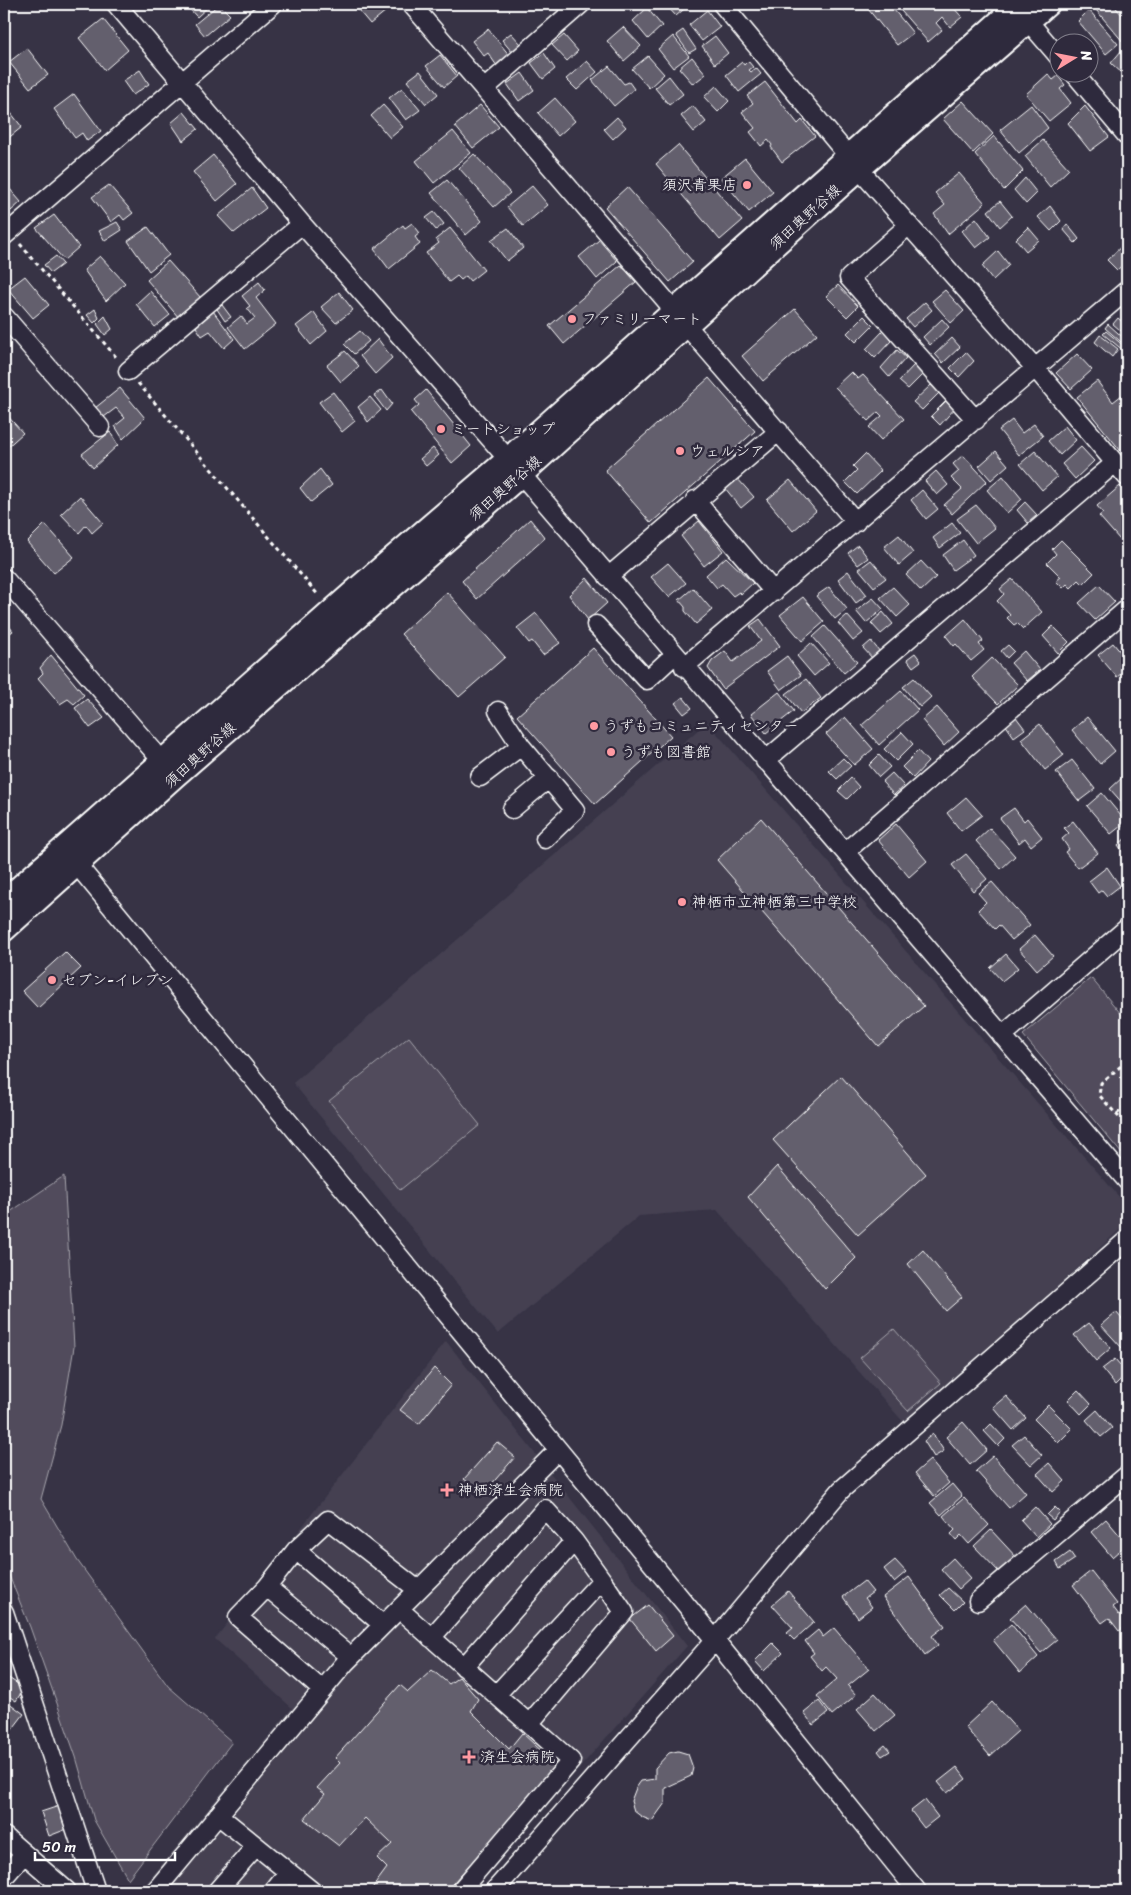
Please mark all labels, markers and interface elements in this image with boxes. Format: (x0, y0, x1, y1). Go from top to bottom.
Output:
north arrow (1048, 32, 1098, 82)
text: N (1073, 48, 1100, 63)
place label: 須沢青果店 (662, 172, 737, 198)
street label: 須田奥野谷線 (763, 177, 847, 257)
marker: 須沢青果店 (741, 179, 753, 191)
place label: ファミリーマート (582, 306, 702, 332)
marker: ファミリーマート (566, 313, 578, 325)
place label: ミートショップ (451, 416, 555, 442)
marker: ミートショップ (435, 423, 447, 435)
place label: ウェルシア (690, 438, 765, 464)
marker: ウェルシア (674, 445, 686, 457)
street label: 須田奥野谷線 (463, 449, 547, 527)
place label: うずもコミュニティセンター (604, 713, 798, 739)
street label: 須田奥野谷線 (158, 715, 242, 795)
marker: うずもコミュニティセンター (588, 720, 600, 732)
place label: うずも図書館 (621, 739, 711, 765)
marker: うずも図書館 (605, 746, 617, 758)
place label: 神栖市立神栖第三中学校 (692, 889, 857, 915)
marker: 神栖市立神栖第三中学校 (676, 896, 688, 908)
place label: セブン-イレブン (62, 967, 174, 993)
marker: セブン-イレブン (46, 974, 58, 986)
place label: 神栖済生会病院 (458, 1477, 563, 1503)
marker: 神栖済生会病院 (440, 1483, 454, 1497)
place label: 済生会病院 (480, 1744, 555, 1770)
marker: 済生会病院 (462, 1750, 476, 1764)
scale bar (35, 1830, 175, 1862)
text: 50 m (42, 1834, 77, 1860)

